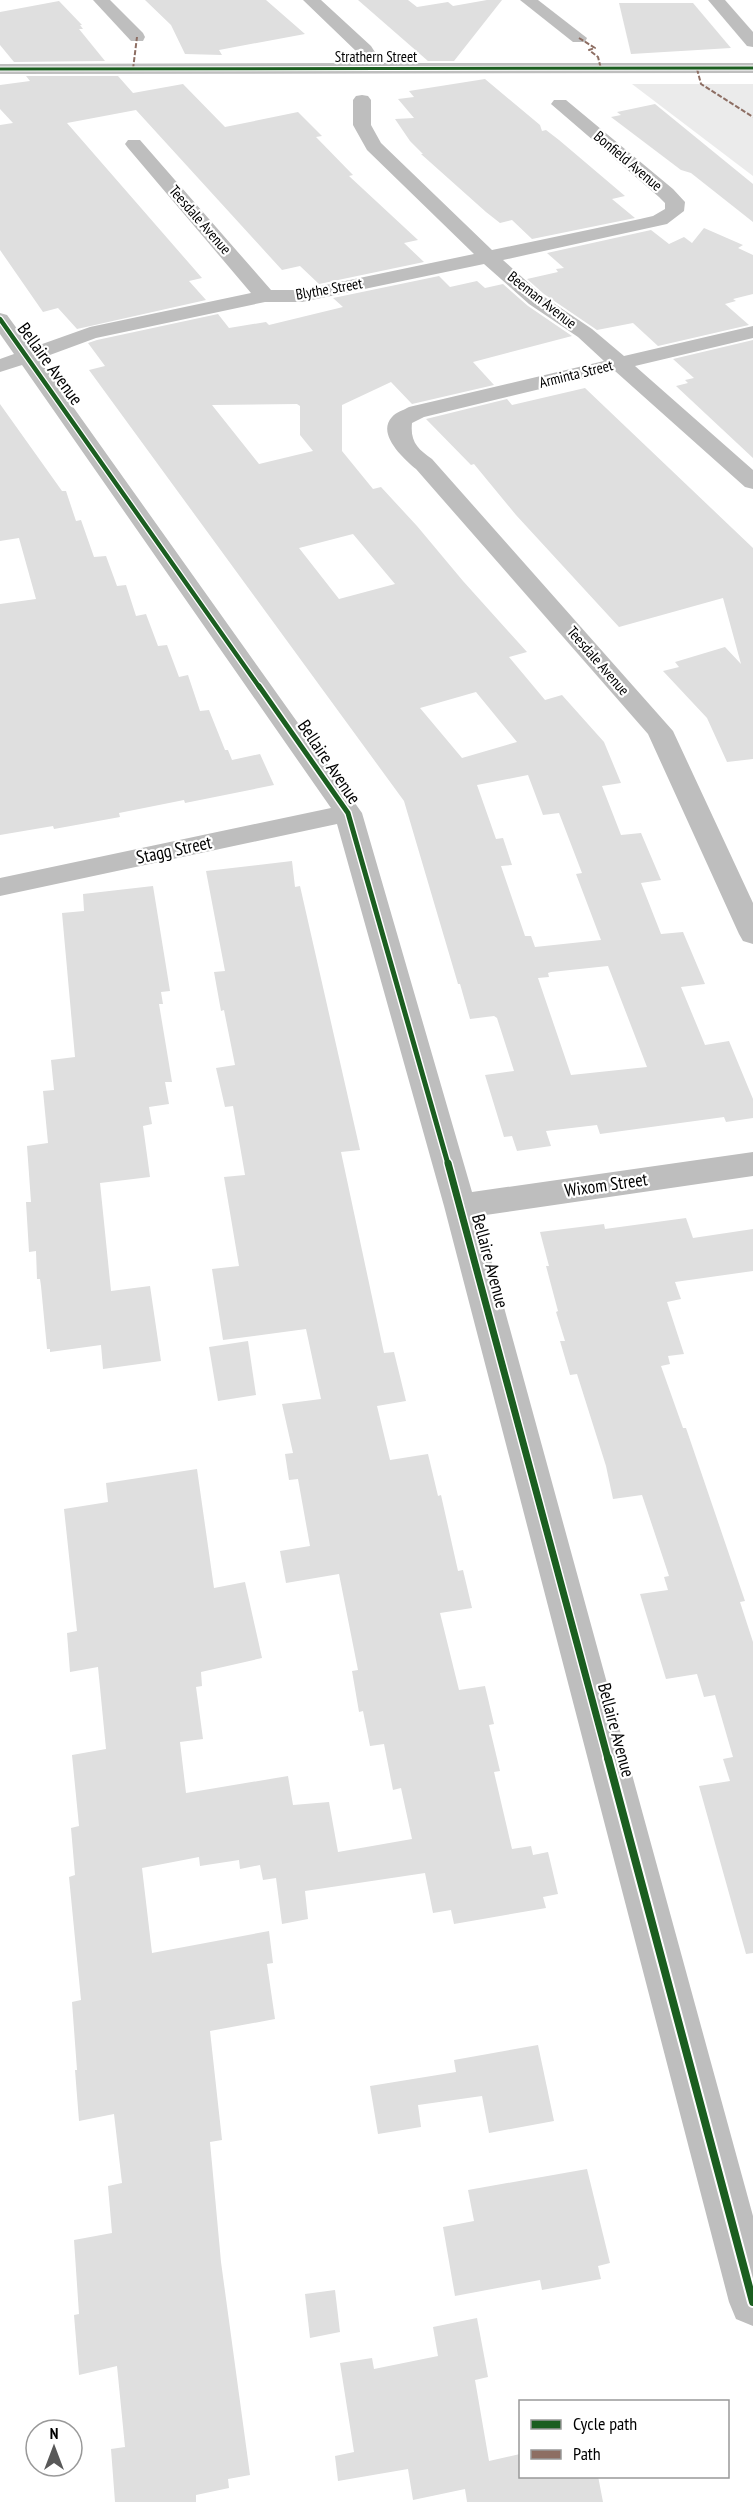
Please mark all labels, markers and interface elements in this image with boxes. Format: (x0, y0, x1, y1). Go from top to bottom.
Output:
street label: Strathern Street (335, 47, 417, 66)
street label: Bonfield Avenue (590, 126, 666, 195)
street label: Teesdale Avenue (165, 181, 236, 258)
street label: Beeman Avenue (504, 267, 581, 332)
street label: Blythe Street (294, 273, 364, 304)
street label: Bellaire Avenue (13, 318, 88, 410)
street label: Arminta Street (537, 355, 615, 392)
street label: Teesdale Avenue (563, 622, 634, 699)
street label: Bellaire Avenue (293, 715, 366, 808)
street label: Stagg Street (134, 830, 214, 869)
street label: Wixom Street (563, 1167, 649, 1202)
street label: Bellaire Avenue (467, 1211, 514, 1311)
street label: Bellaire Avenue (593, 1680, 640, 1780)
legend (519, 2400, 729, 2478)
text: Cycle path (573, 2412, 637, 2435)
north arrow (24, 2418, 84, 2478)
text: N (50, 2423, 58, 2443)
text: Path (573, 2442, 601, 2465)

